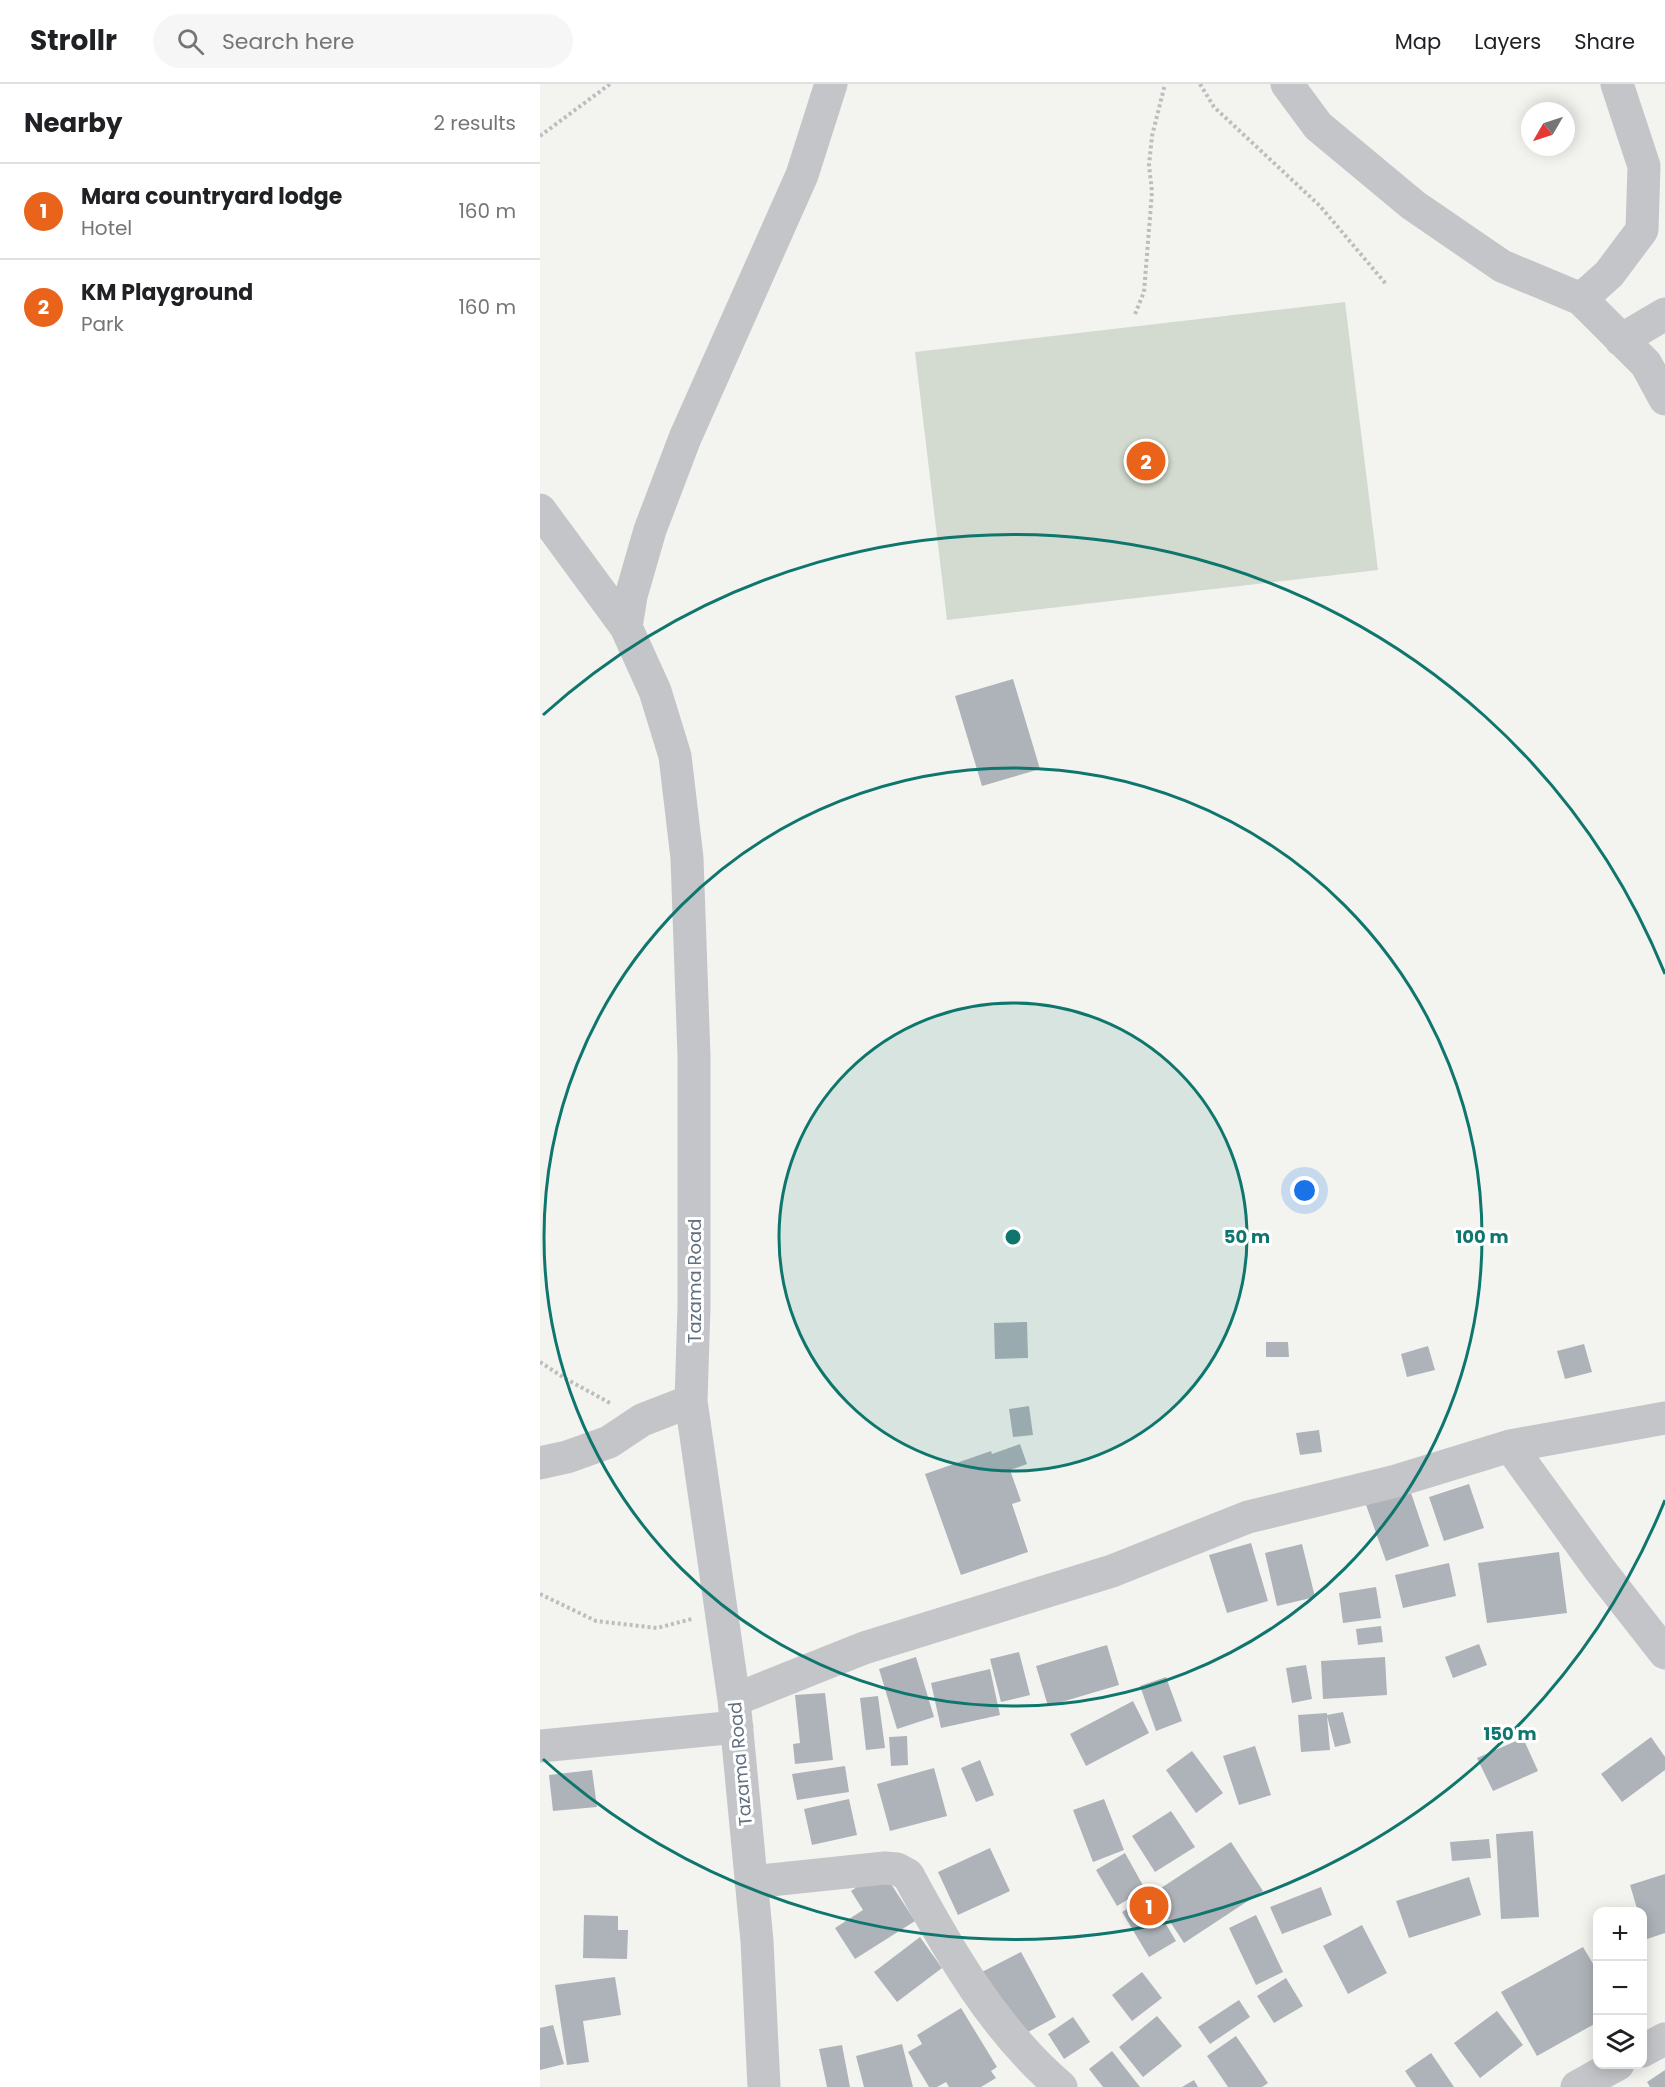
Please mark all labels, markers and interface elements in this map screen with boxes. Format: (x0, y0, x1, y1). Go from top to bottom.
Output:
search box (153, 14, 573, 68)
text: Strollr (30, 21, 117, 60)
icon: search (174, 25, 207, 58)
text: Search here (222, 26, 354, 57)
text: Map (1395, 27, 1441, 56)
text: Layers (1474, 27, 1541, 56)
text: Share (1574, 27, 1635, 56)
north arrow (1521, 102, 1575, 156)
text: Nearby (24, 105, 122, 141)
text: 2 results (433, 109, 516, 137)
text: Mara countryard lodge (81, 181, 342, 212)
text: 1 (40, 197, 47, 225)
text: 160 m (458, 197, 516, 225)
text: Hotel (81, 214, 132, 242)
text: KM Playground (81, 277, 253, 308)
text: 2 (38, 293, 49, 321)
text: 160 m (458, 293, 516, 321)
text: Park (81, 310, 124, 338)
pin: 2 (1126, 438, 1166, 484)
your location (1290, 1176, 1319, 1205)
street label: Tazama Road (682, 1219, 707, 1343)
text: 50 m (1224, 1224, 1270, 1249)
text: 100 m (1455, 1224, 1509, 1249)
centre of rings (1003, 1227, 1023, 1247)
street label: Tazama Road (722, 1701, 758, 1827)
text: 150 m (1483, 1721, 1537, 1746)
pin: 1 (1130, 1884, 1168, 1928)
map controls (1593, 1907, 1647, 2069)
button: + (1593, 1907, 1647, 1961)
button: − (1593, 1961, 1647, 2015)
button: layers (1593, 2015, 1647, 2069)

